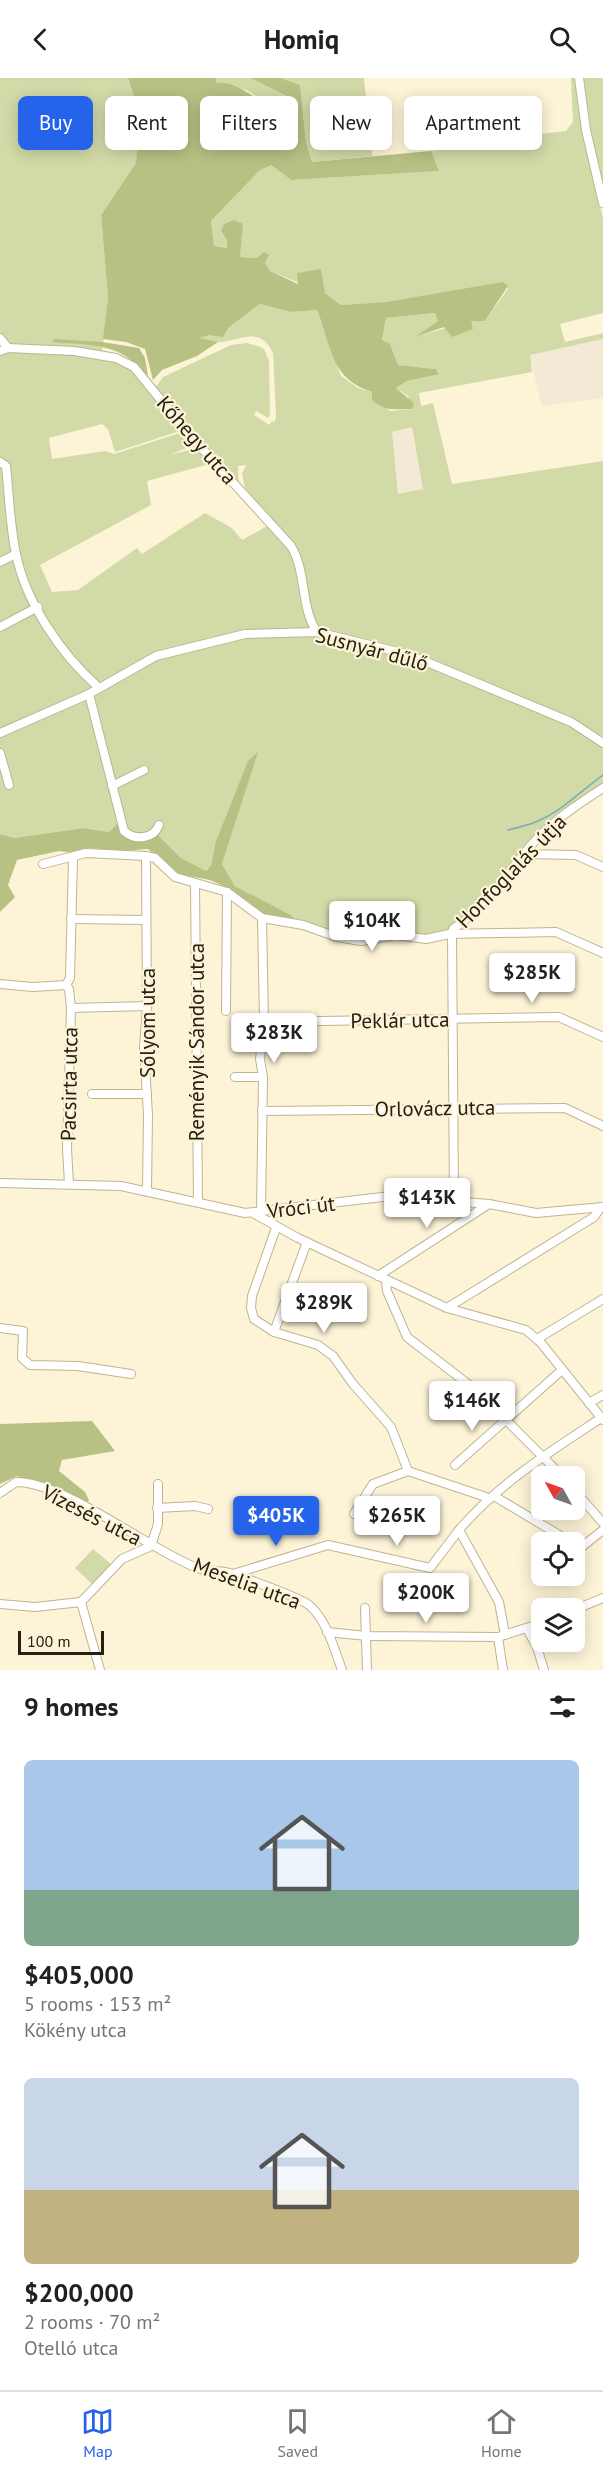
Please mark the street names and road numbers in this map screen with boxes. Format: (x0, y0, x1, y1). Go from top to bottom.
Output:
street label: Kőhegy utca (151, 390, 243, 490)
street label: Susnyár dűlő (313, 621, 431, 677)
street label: Honfoglalás útja (450, 808, 572, 934)
street label: Reményik Sándor utca (183, 943, 210, 1141)
street label: Sólyom utca (134, 968, 161, 1078)
street label: Peklár utca (350, 1006, 450, 1034)
street label: Pacsirta utca (55, 1027, 83, 1141)
street label: Orlovácz utca (374, 1093, 496, 1123)
street label: Vróci út (264, 1189, 337, 1225)
street label: Vízesés utca (37, 1478, 146, 1552)
street label: Meselia utca (189, 1551, 305, 1615)

